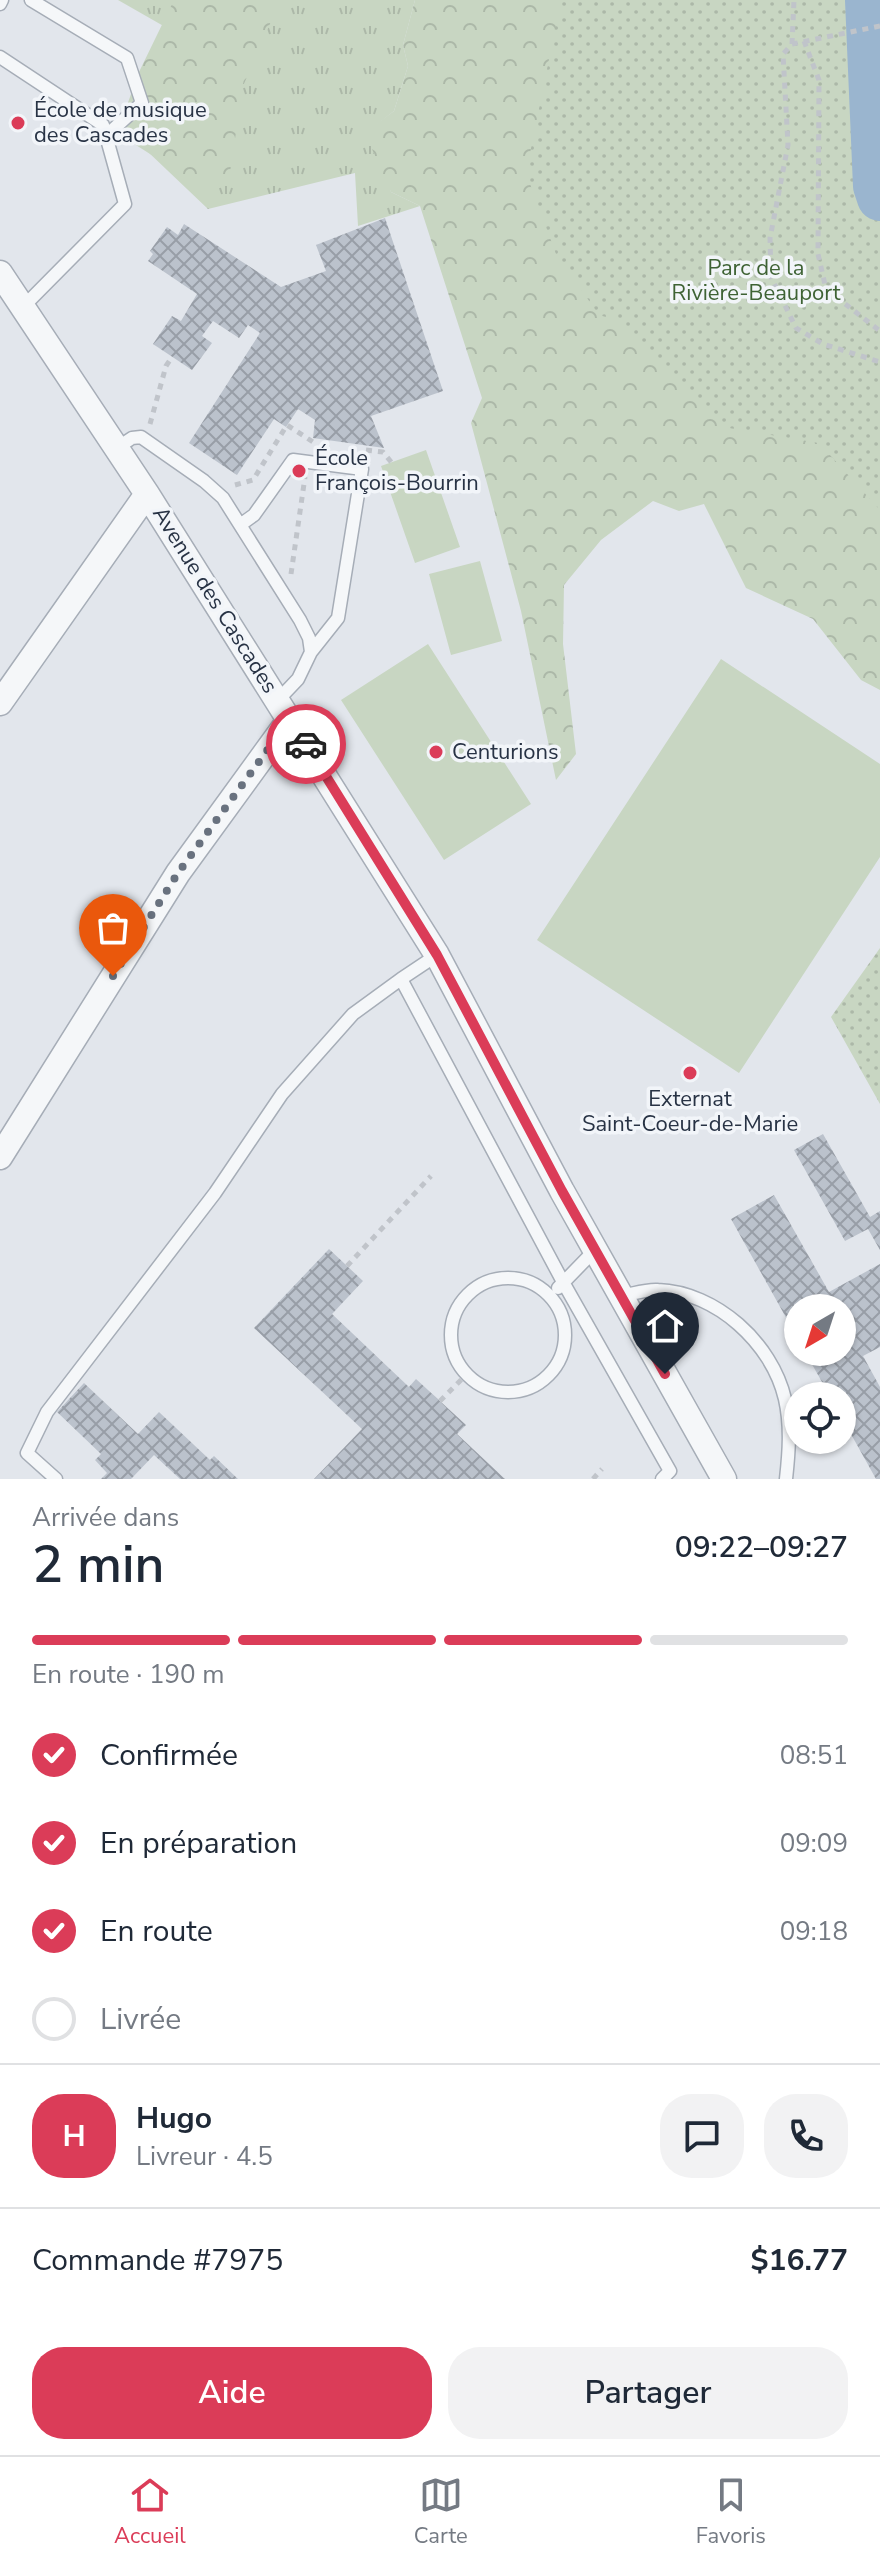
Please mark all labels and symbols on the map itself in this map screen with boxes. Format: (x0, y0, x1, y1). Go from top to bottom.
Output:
place label: École de musique des Cascades (34, 95, 207, 150)
marker: École de musique des Cascades (9, 114, 27, 132)
park label: Parc de la Rivière-Beauport (672, 253, 841, 308)
place label: École François-Bourrin (315, 443, 479, 498)
marker: École François-Bourrin (290, 462, 308, 480)
street label: Avenue des Cascades (145, 501, 285, 699)
courier (266, 704, 346, 784)
place label: Centurions (452, 737, 559, 767)
marker: Centurions (427, 743, 445, 761)
pin (79, 894, 147, 976)
marker: Externat Saint-Coeur-de-Marie (681, 1064, 699, 1082)
place label: Externat Saint-Coeur-de-Marie (582, 1084, 798, 1139)
pin (631, 1292, 699, 1374)
north arrow (784, 1294, 856, 1366)

